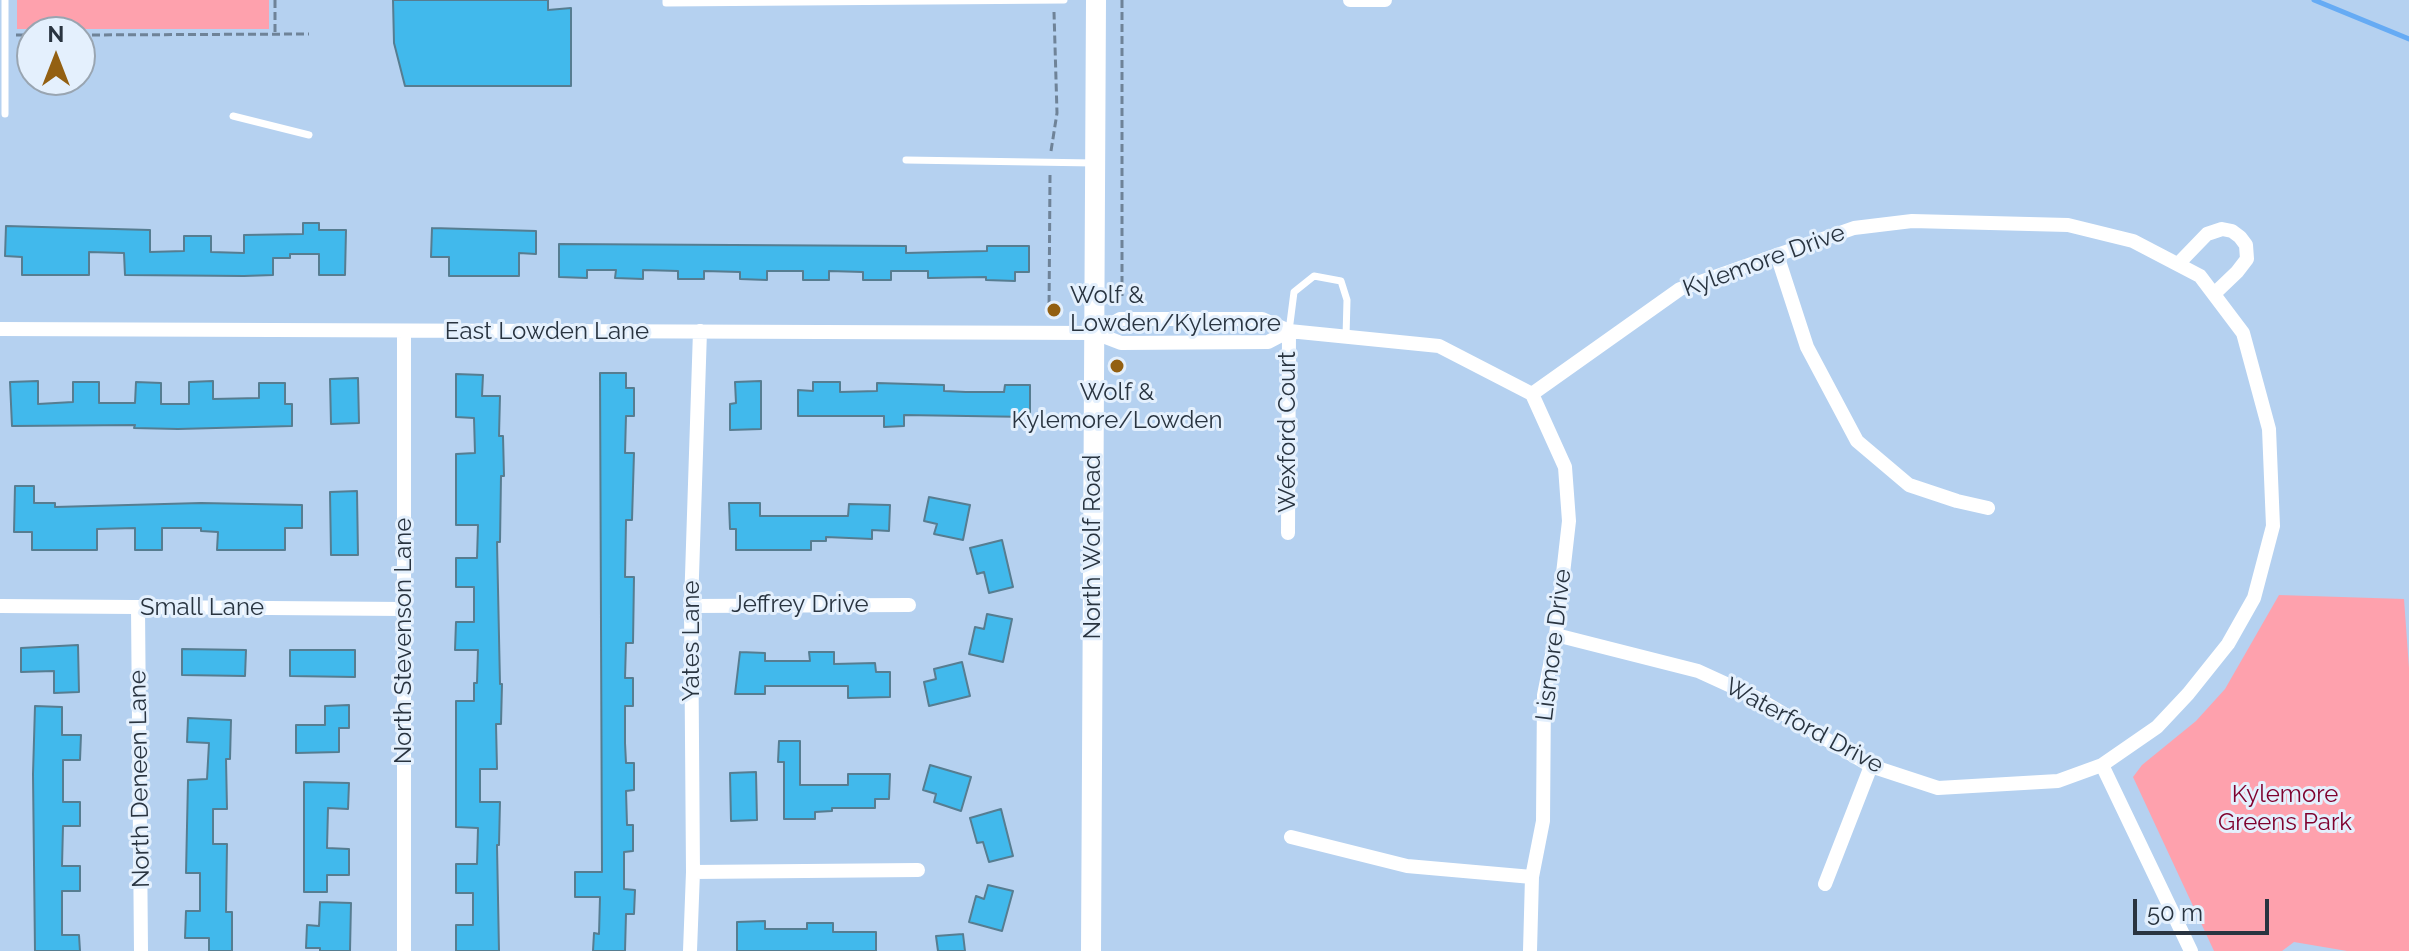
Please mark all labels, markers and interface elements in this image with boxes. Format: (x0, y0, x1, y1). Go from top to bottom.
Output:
north arrow (16, 16, 96, 96)
text: N (48, 21, 64, 47)
street label: Kylemore Drive (1679, 218, 1849, 304)
place label: Wolf & Lowden/Kylemore (1070, 282, 1281, 338)
marker: Wolf & Lowden/Kylemore (1045, 301, 1063, 319)
street label: East Lowden Lane (445, 318, 649, 346)
street label: Wexford Court (1274, 351, 1302, 513)
marker: Wolf & Kylemore/Lowden (1108, 357, 1126, 375)
place label: Wolf & Kylemore/Lowden (1012, 379, 1222, 435)
street label: North Wolf Road (1079, 454, 1107, 640)
street label: North Stevenson Lane (390, 518, 418, 764)
street label: Lismore Drive (1530, 567, 1578, 723)
street label: Yates Lane (678, 580, 706, 702)
street label: Jeffrey Drive (731, 591, 869, 619)
street label: Small Lane (140, 594, 264, 622)
street label: North Deneen Lane (124, 670, 156, 888)
street label: Waterford Drive (1720, 672, 1888, 780)
park label: Kylemore Greens Park (2218, 781, 2352, 837)
scale bar (2137, 883, 2273, 933)
text: 50 m (2147, 898, 2203, 927)

